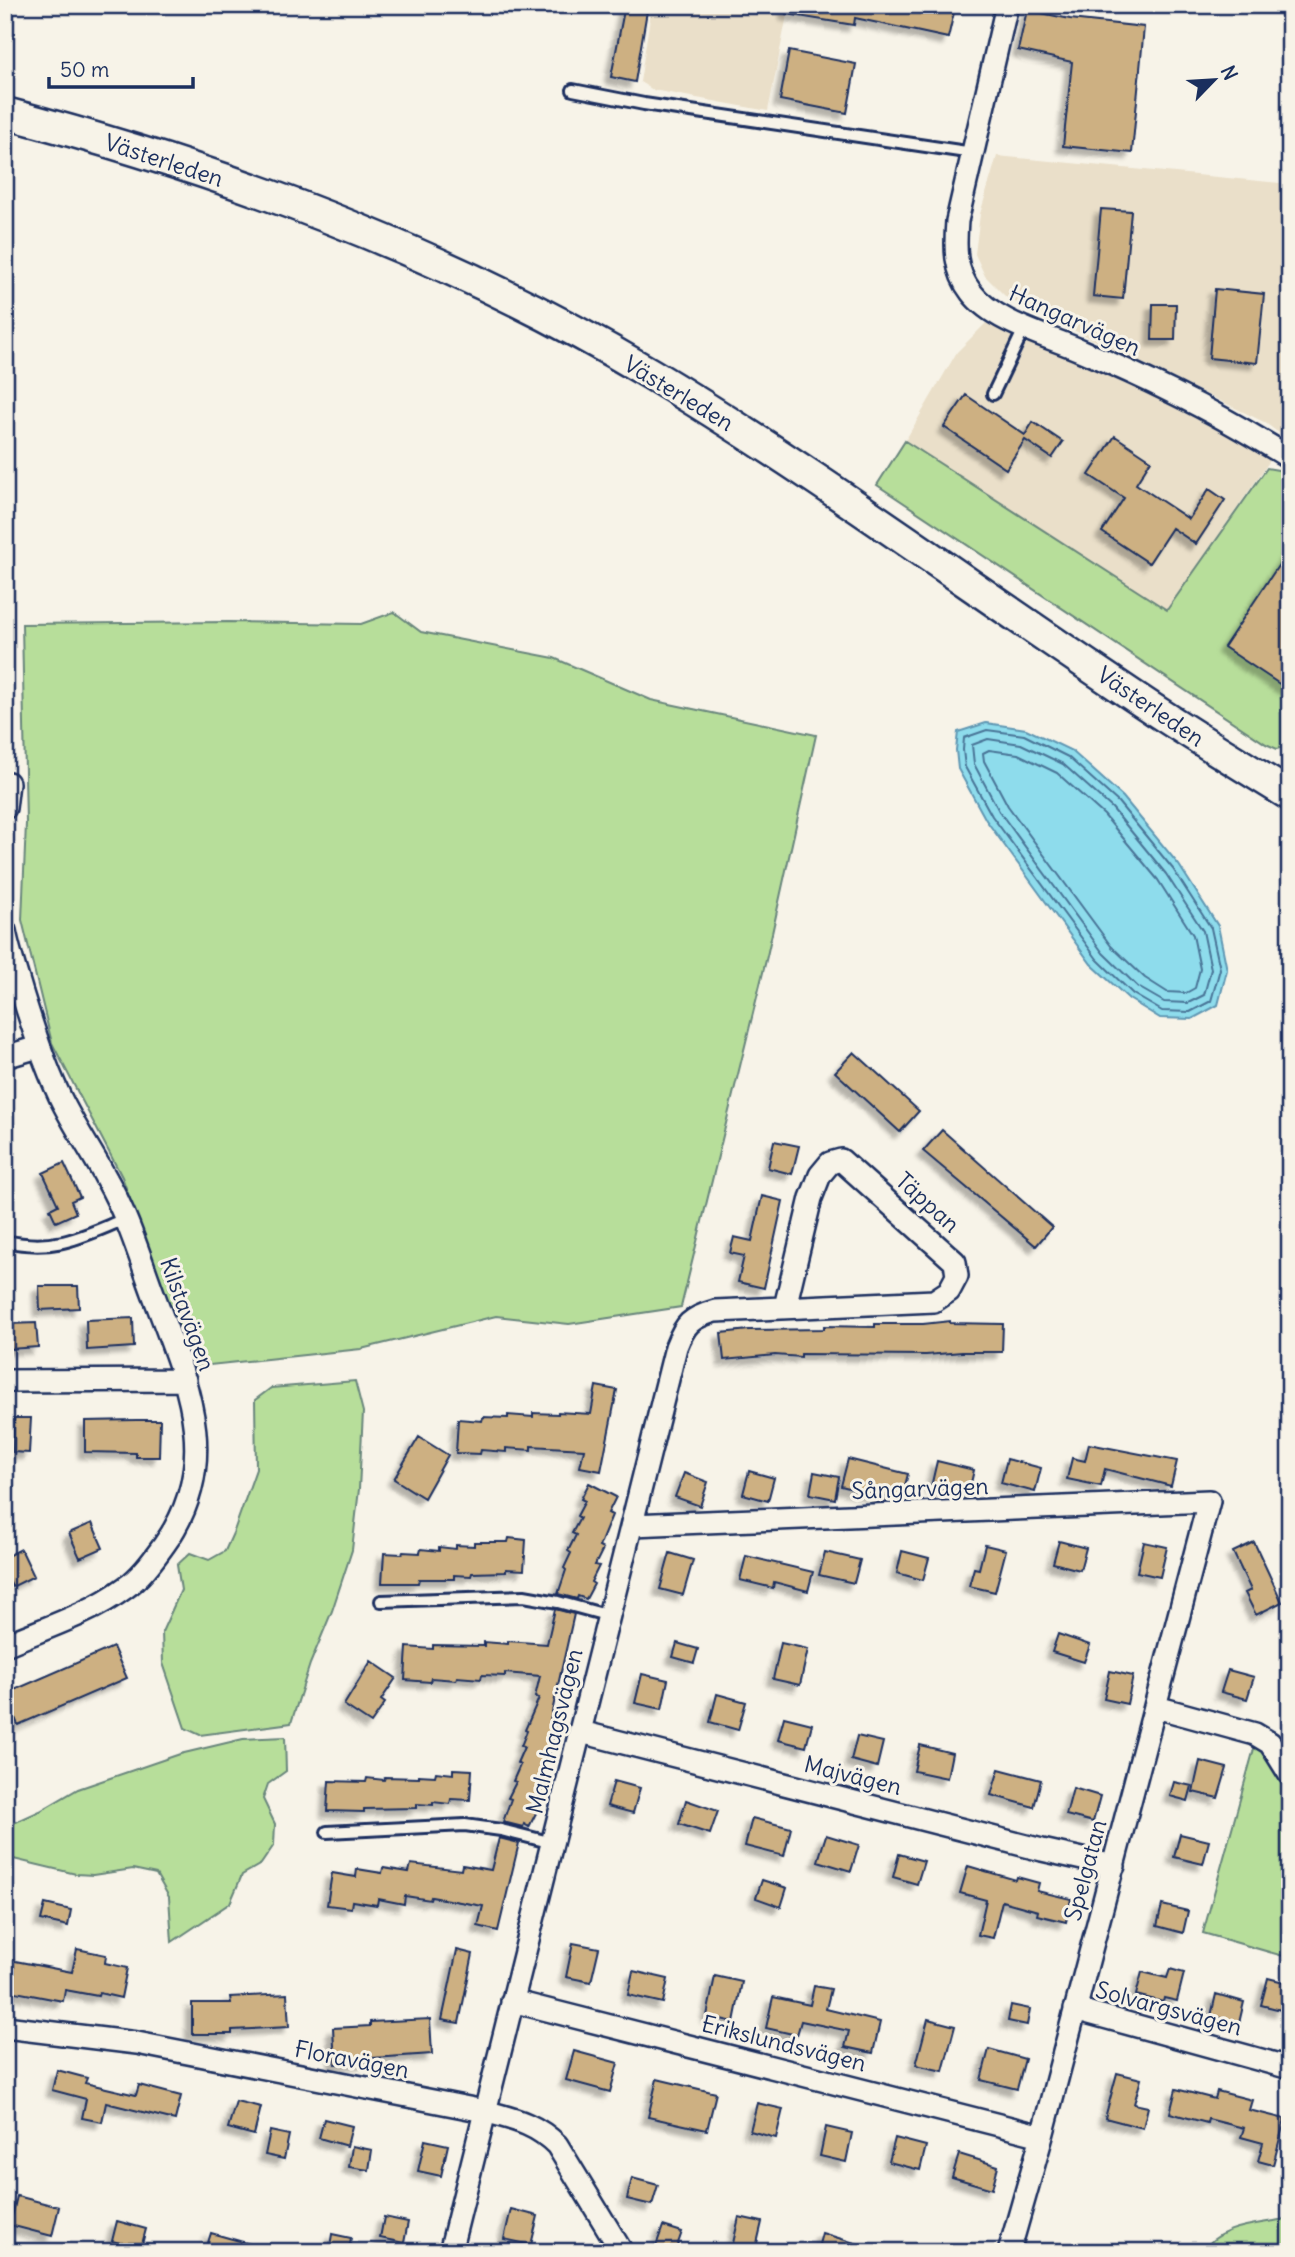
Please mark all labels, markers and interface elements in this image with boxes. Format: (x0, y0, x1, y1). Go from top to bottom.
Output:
scale bar (49, 46, 192, 90)
north arrow (1180, 46, 1250, 116)
text: 50 m (60, 56, 109, 83)
text: N (1216, 62, 1243, 84)
street label: Västerleden (101, 127, 227, 193)
street label: Hangarvägen (1005, 278, 1145, 362)
street label: Västerleden (619, 349, 739, 437)
street label: Västerleden (1092, 660, 1210, 752)
street label: Täppan (890, 1166, 966, 1238)
street label: Kilstavägen (154, 1253, 222, 1375)
street label: Sångarvägen (851, 1471, 989, 1505)
street label: Malmhagsvägen (519, 1645, 589, 1817)
street label: Majvägen (801, 1749, 905, 1801)
street label: Spelgatan (1058, 1816, 1112, 1924)
street label: Solvargsvägen (1093, 1975, 1245, 2041)
street label: Erikslundsvägen (699, 2009, 869, 2077)
street label: Floravägen (292, 2034, 412, 2084)

